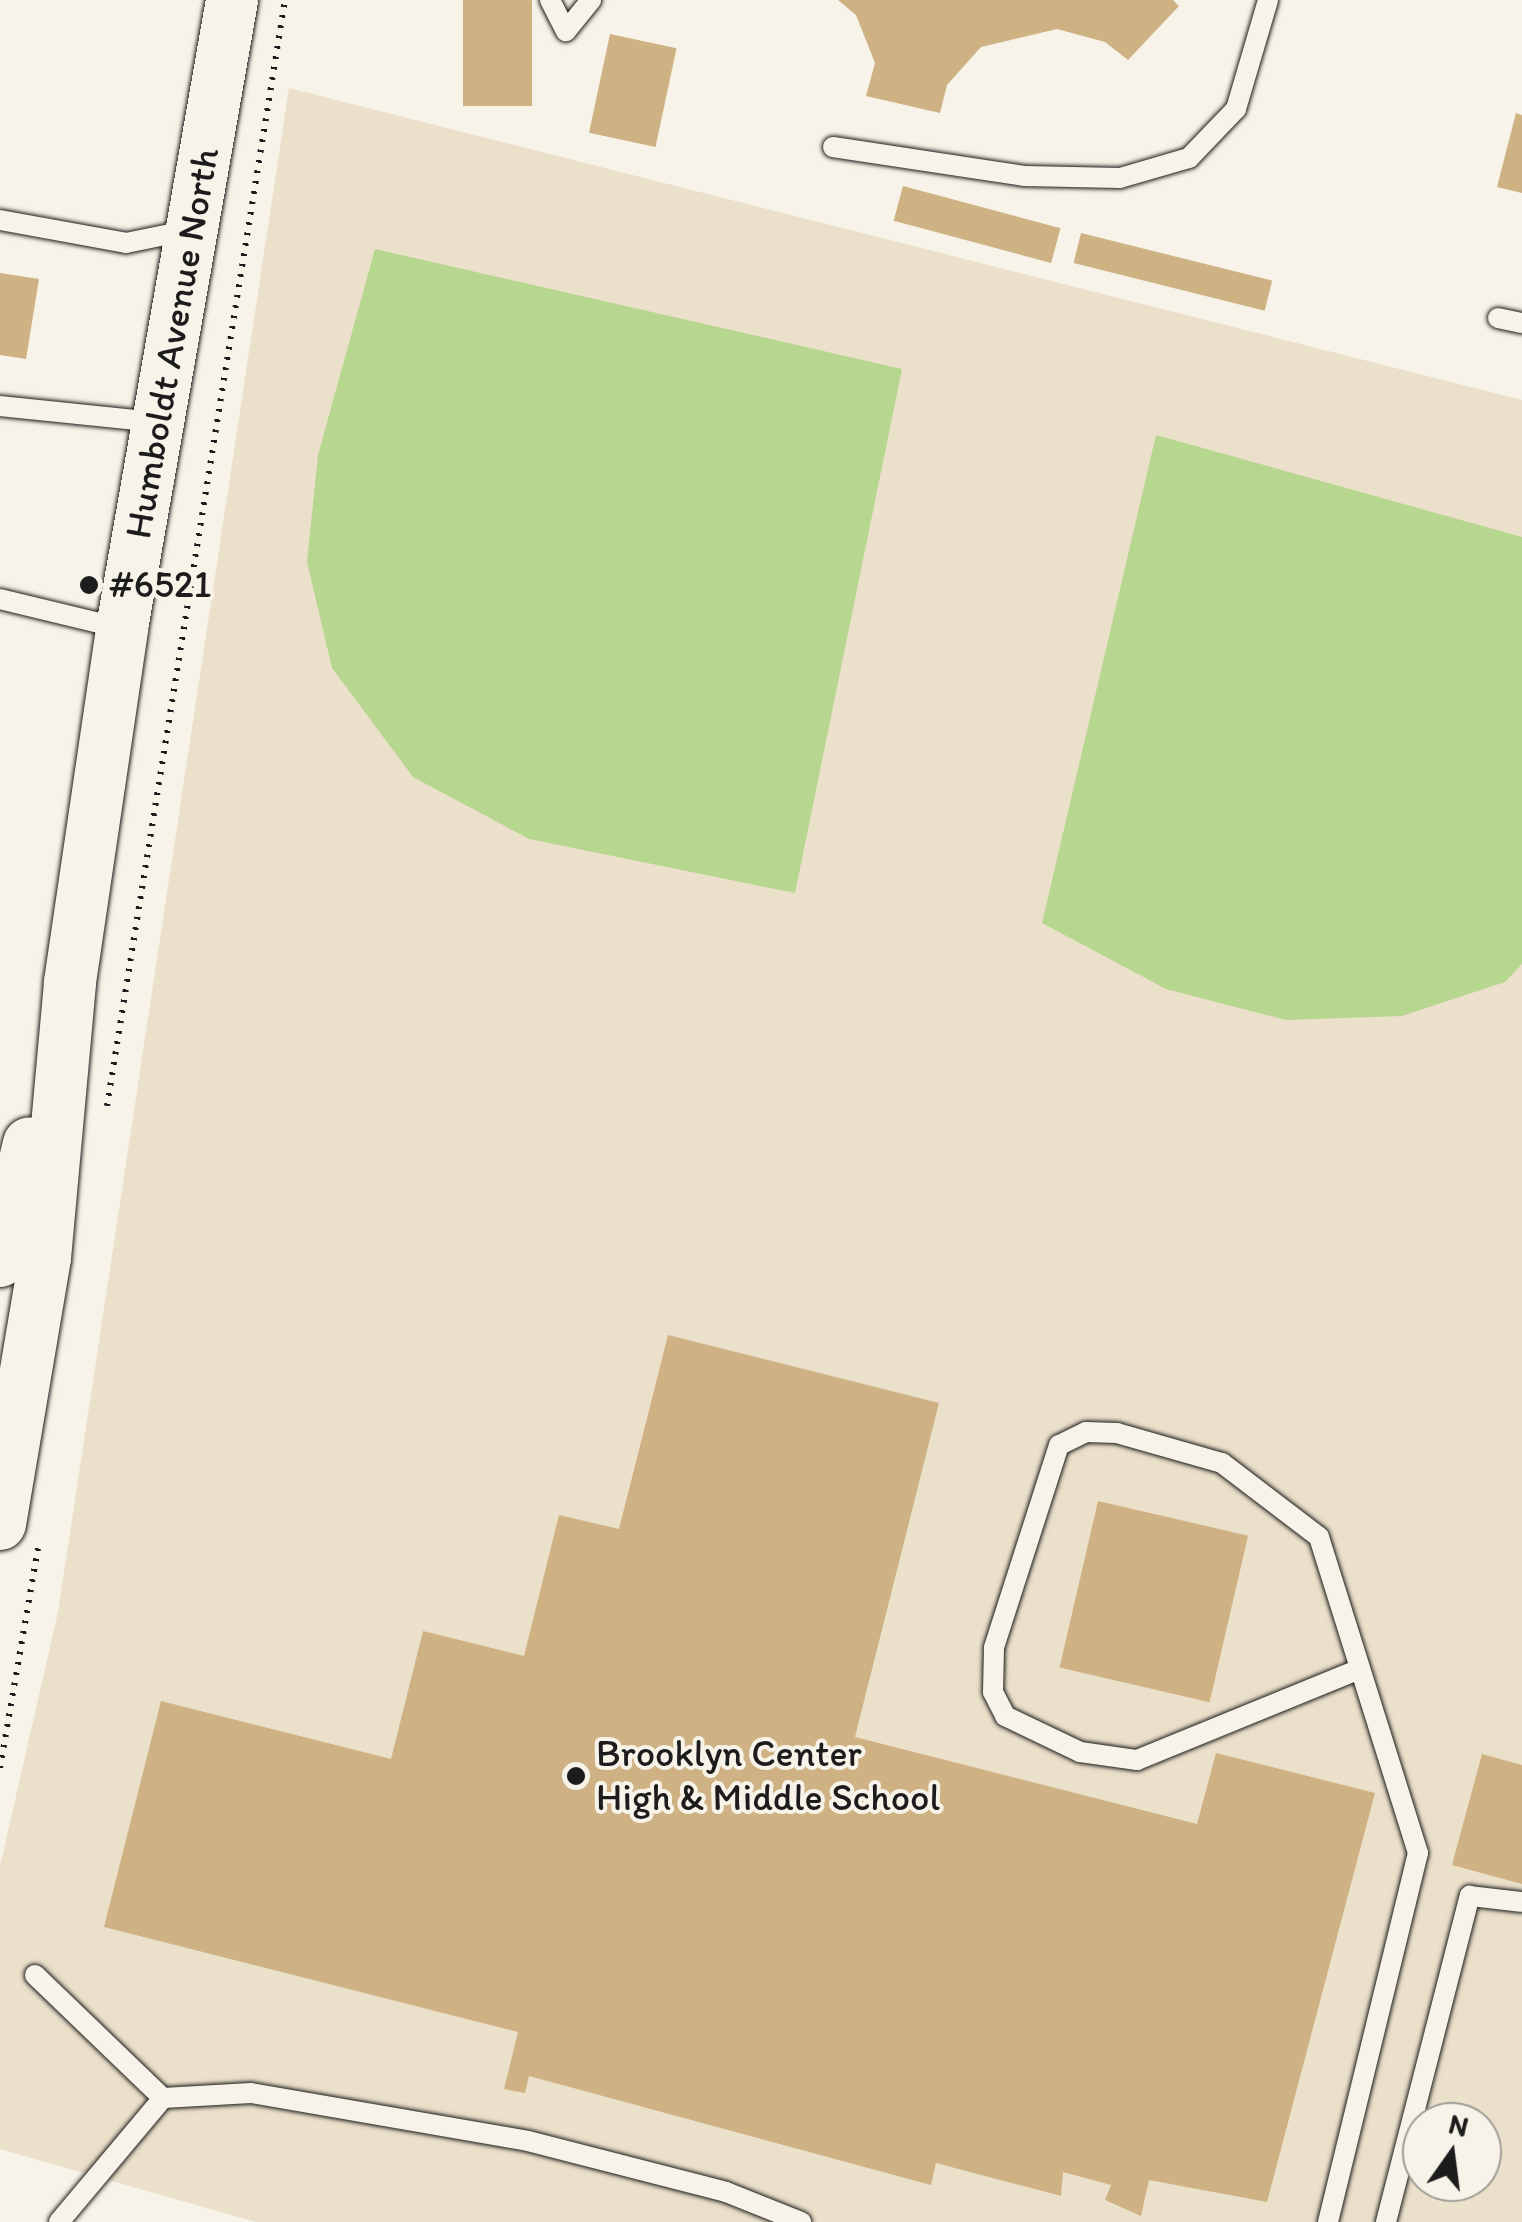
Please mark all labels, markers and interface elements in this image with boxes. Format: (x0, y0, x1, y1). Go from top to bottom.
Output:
street label: Humboldt Avenue North (115, 145, 229, 541)
place label: #6521 (109, 562, 211, 608)
marker: #6521 (78, 574, 100, 596)
place label: Brooklyn Center High & Middle School (596, 1731, 939, 1820)
marker: Brooklyn Center High & Middle School (565, 1765, 587, 1787)
north arrow (1402, 2102, 1502, 2202)
text: N (1445, 2106, 1472, 2144)

